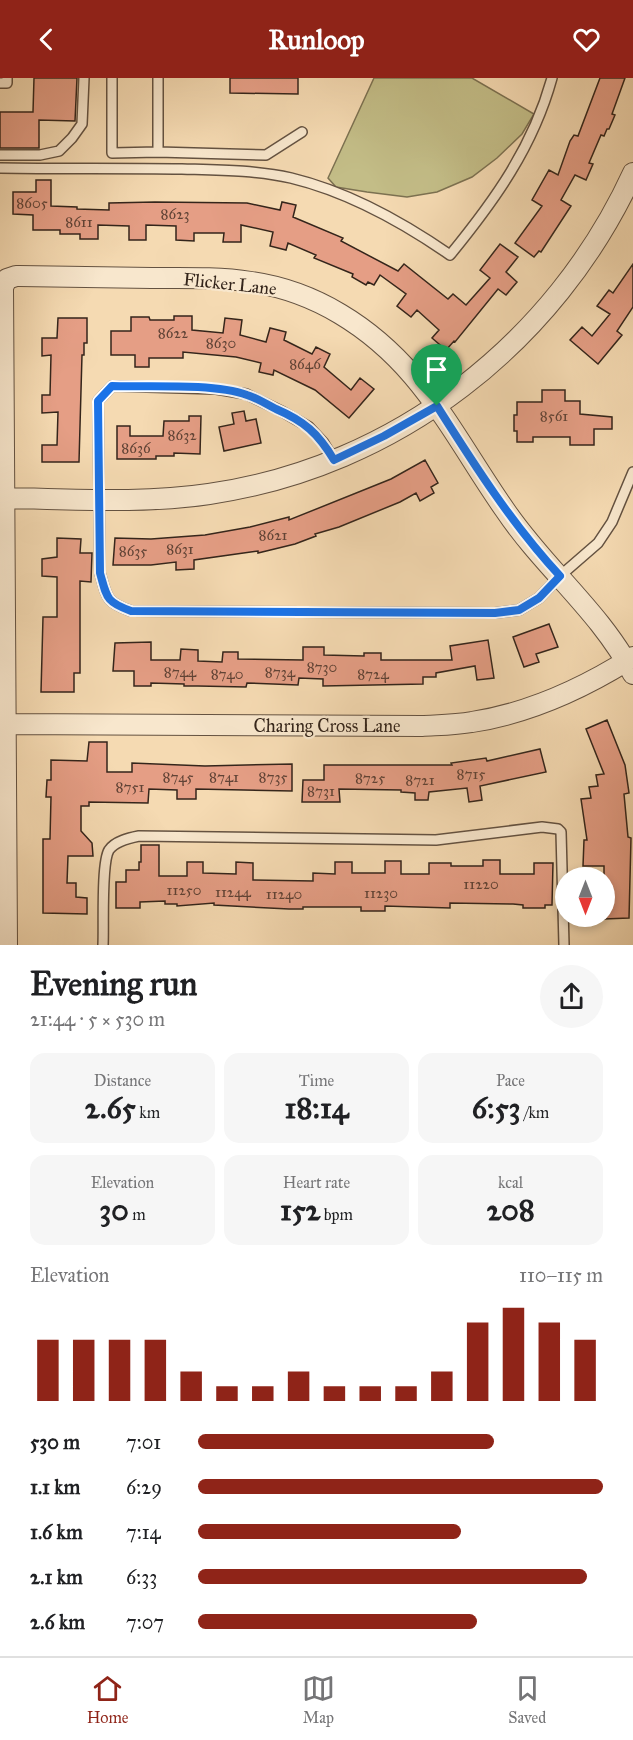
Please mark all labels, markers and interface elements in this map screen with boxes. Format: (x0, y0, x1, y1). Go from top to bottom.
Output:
icon: back (30, 23, 63, 56)
text: Runloop (268, 23, 365, 56)
icon: heart (570, 23, 603, 56)
house number: 8605 (16, 194, 48, 212)
house number: 8623 (160, 205, 190, 223)
house number: 8611 (65, 213, 93, 231)
street label: Flicker Lane (182, 268, 278, 300)
house number: 8622 (158, 324, 189, 342)
house number: 8630 (206, 334, 236, 352)
pin (411, 344, 462, 406)
icon: arrive (420, 353, 453, 386)
house number: 8646 (289, 355, 322, 373)
house number: 8561 (540, 407, 568, 425)
house number: 8632 (167, 426, 197, 444)
house number: 8636 (121, 439, 152, 457)
house number: 8621 (259, 526, 288, 544)
house number: 8631 (166, 540, 194, 558)
house number: 8635 (119, 542, 147, 560)
house number: 8730 (307, 658, 337, 676)
house number: 8744 (164, 663, 197, 681)
house number: 8734 (265, 663, 296, 681)
house number: 8740 (211, 665, 243, 683)
house number: 8724 (357, 665, 390, 683)
street label: Charing Cross Lane (254, 715, 400, 738)
house number: 8715 (457, 765, 485, 783)
house number: 8745 (163, 768, 194, 786)
house number: 8741 (209, 768, 239, 786)
house number: 8735 (259, 768, 288, 786)
house number: 8725 (355, 769, 385, 787)
house number: 8721 (405, 771, 435, 789)
house number: 8751 (116, 778, 145, 796)
house number: 8731 (307, 782, 335, 800)
north arrow (555, 867, 615, 927)
map controls (555, 867, 615, 927)
house number: 11220 (463, 875, 499, 893)
house number: 11250 (167, 881, 201, 899)
house number: 11244 (215, 883, 252, 901)
house number: 11230 (364, 884, 398, 902)
house number: 11240 (266, 885, 302, 903)
text: Evening run (30, 964, 197, 1004)
button: share (540, 965, 603, 1028)
text: 21:44 · 5 × 530 m (30, 1007, 165, 1031)
text: Distance (94, 1071, 151, 1090)
text: Time (299, 1071, 334, 1090)
text: Pace (496, 1071, 525, 1090)
text: 2.65 (85, 1090, 136, 1126)
text: 18:14 (285, 1090, 348, 1126)
text: 6:53 (472, 1090, 521, 1126)
text: km (136, 1103, 160, 1122)
text: /km (521, 1103, 549, 1122)
text: Elevation (91, 1173, 154, 1192)
text: Heart rate (283, 1173, 350, 1192)
text: kcal (498, 1173, 523, 1192)
text: 30 (99, 1192, 129, 1228)
text: 152 (280, 1192, 320, 1228)
text: 208 (486, 1192, 535, 1228)
text: m (129, 1205, 146, 1224)
text: bpm (320, 1205, 353, 1224)
text: Elevation (30, 1263, 109, 1287)
text: 110–115 m (519, 1263, 603, 1287)
text: 530 m (30, 1430, 80, 1454)
text: 7:01 (126, 1430, 161, 1454)
text: 1.1 km (30, 1475, 80, 1499)
text: 6:29 (126, 1475, 162, 1499)
text: 1.6 km (30, 1520, 83, 1544)
text: 7:14 (126, 1520, 161, 1544)
text: 2.1 km (30, 1565, 83, 1589)
text: 6:33 (126, 1565, 157, 1589)
text: 2.6 km (30, 1610, 85, 1634)
text: 7:07 (126, 1610, 164, 1634)
tab: Home (87, 1672, 129, 1727)
tab: Map (302, 1672, 335, 1727)
tab: Saved (508, 1672, 546, 1727)

